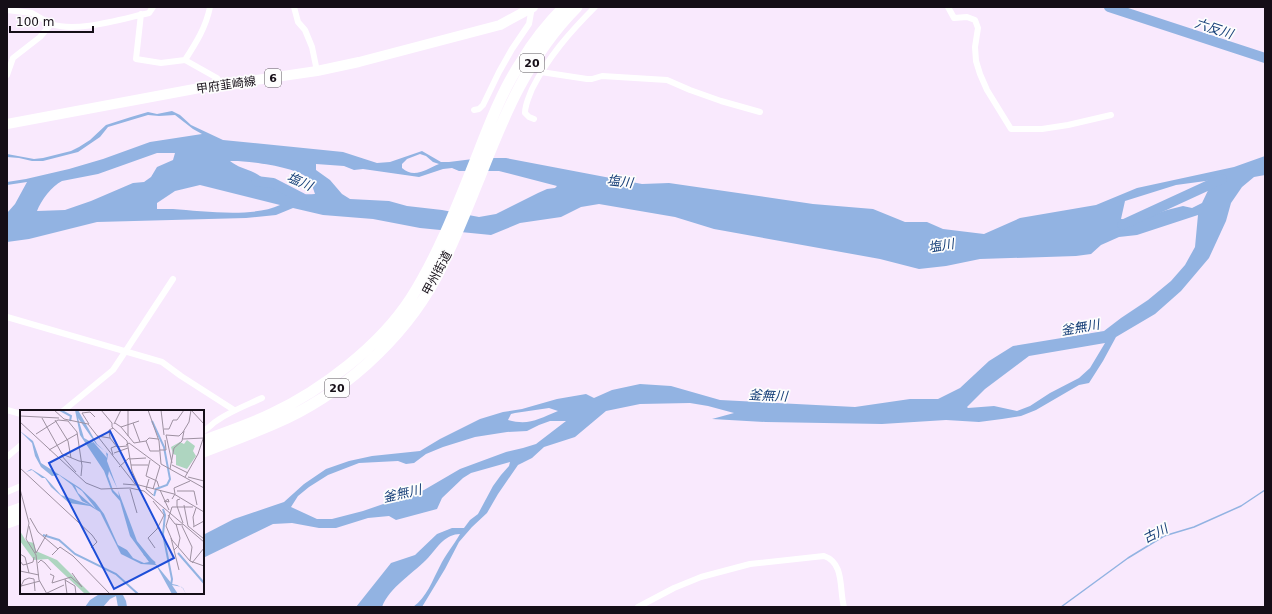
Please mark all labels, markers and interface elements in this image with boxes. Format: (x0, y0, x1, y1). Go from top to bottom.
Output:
scale bar (10, 8, 93, 34)
text: 100 m (16, 15, 54, 29)
water label: 六反川 (1193, 15, 1237, 42)
road number: 20 (520, 54, 544, 72)
road number: 6 (265, 69, 281, 87)
street label: 甲府韮崎線 (195, 74, 257, 96)
water label: 塩川 (285, 169, 317, 194)
water label: 塩川 (606, 173, 636, 191)
water label: 塩川 (927, 236, 957, 255)
street label: 甲州街道 (420, 249, 454, 297)
water label: 釜無川 (1060, 316, 1103, 338)
road number: 20 (325, 379, 349, 397)
water label: 釜無川 (748, 387, 790, 404)
inset map (20, 410, 204, 594)
water label: 釜無川 (381, 481, 425, 505)
water label: 古川 (1140, 520, 1172, 546)

